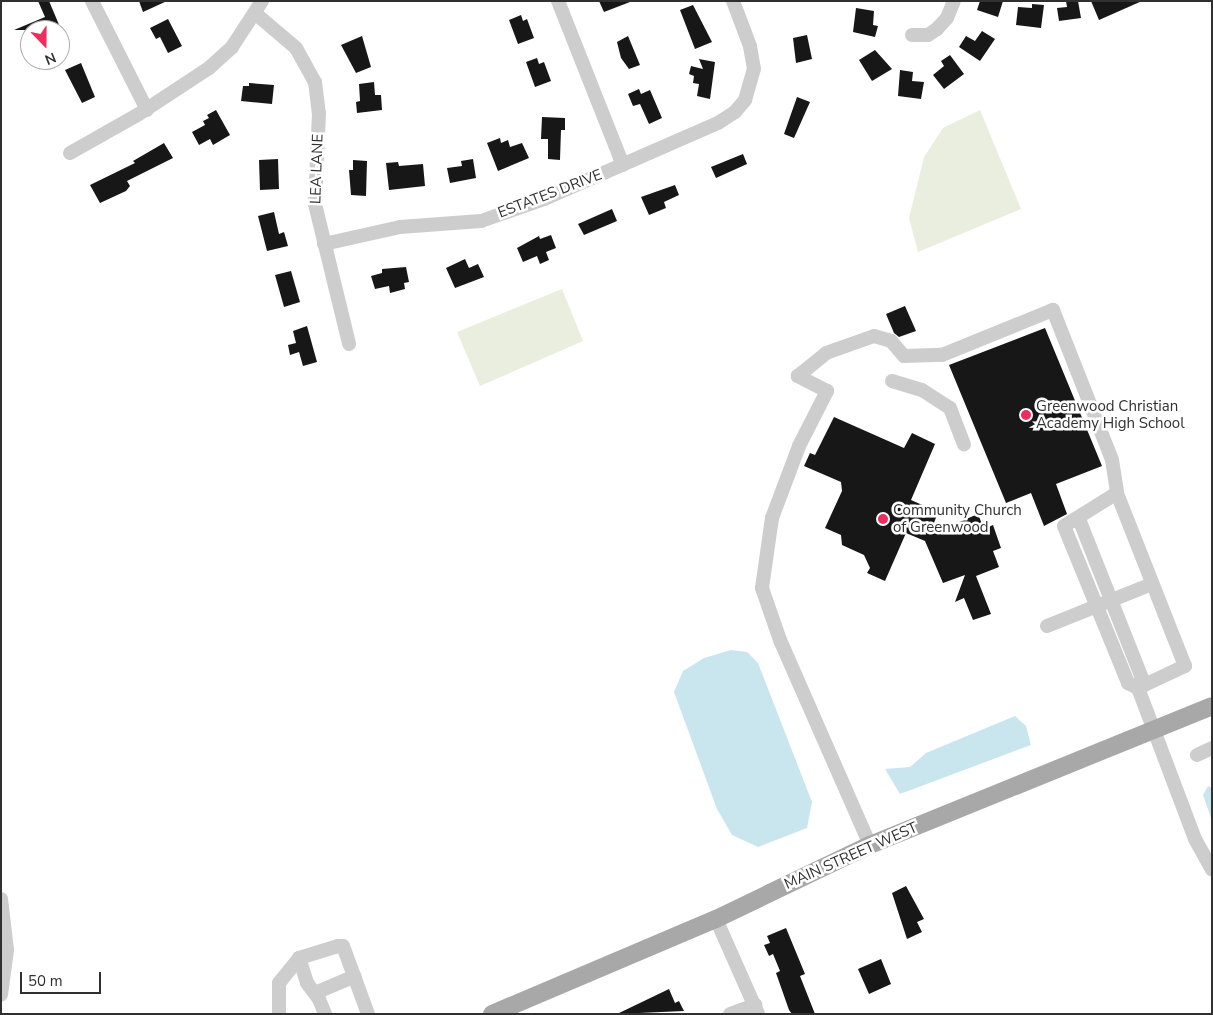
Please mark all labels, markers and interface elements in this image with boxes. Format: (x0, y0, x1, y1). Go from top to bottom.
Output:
north arrow (20, 20, 70, 70)
text: N (42, 48, 59, 69)
street label: LEA LANE (307, 134, 327, 204)
street label: ESTATES DRIVE (495, 166, 605, 222)
place label: Greenwood Christian Academy High School (1036, 397, 1185, 432)
marker: Greenwood Christian Academy High School (1020, 409, 1032, 421)
place label: Community Church of Greenwood (893, 501, 1022, 536)
marker: Community Church of Greenwood (877, 513, 889, 525)
street label: MAIN STREET WEST (782, 819, 920, 893)
scale bar (22, 962, 104, 994)
text: 50 m (28, 971, 63, 991)

